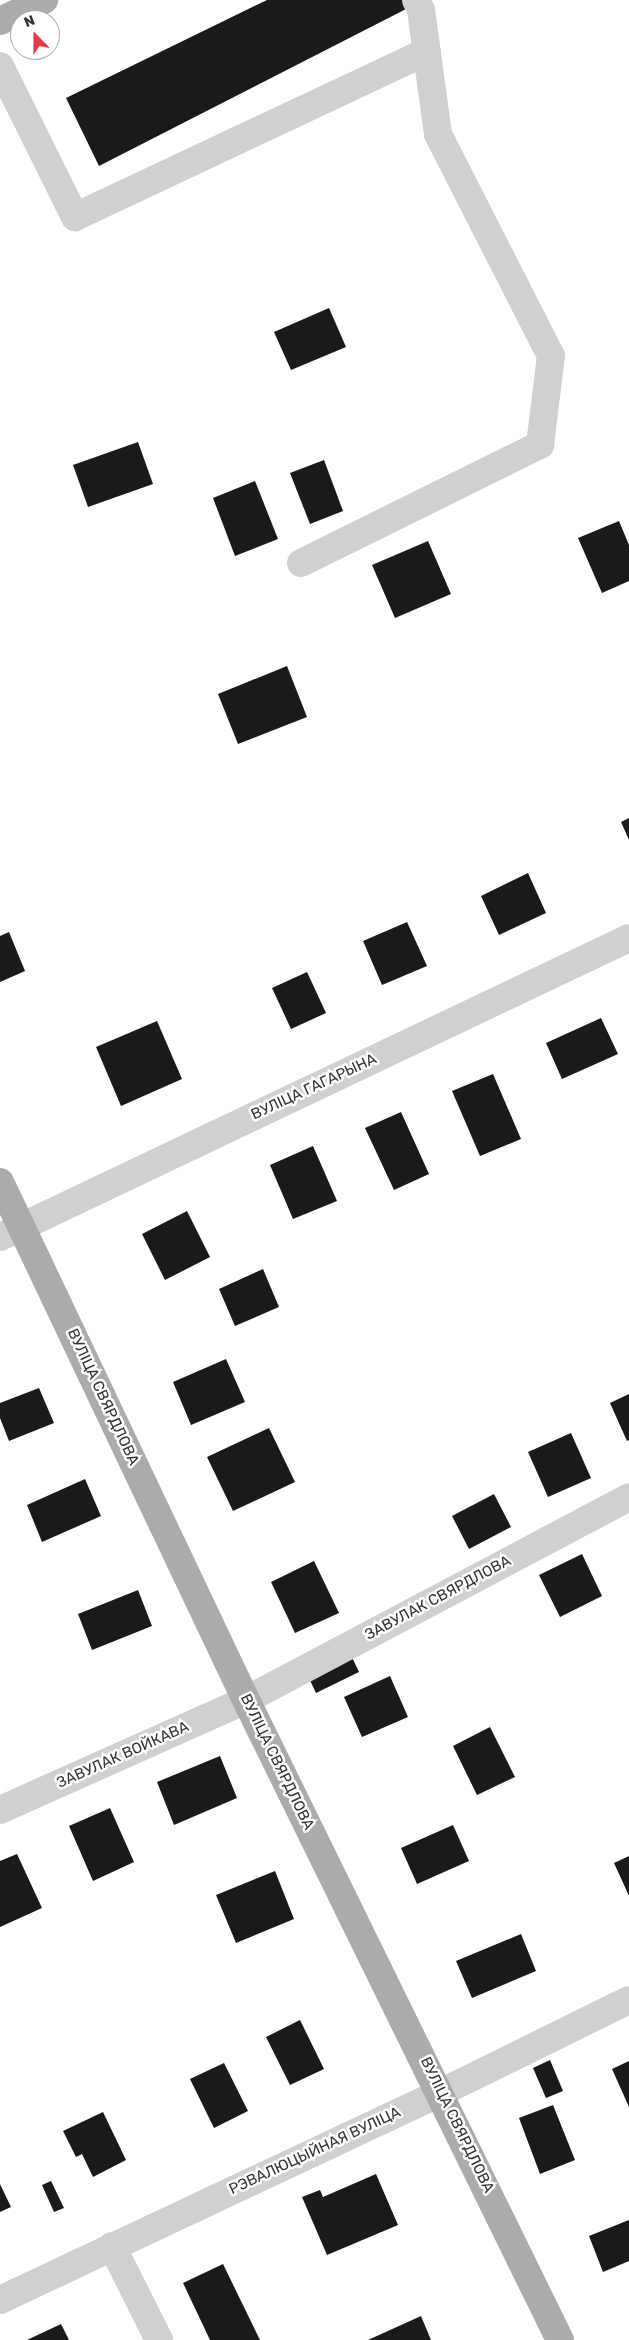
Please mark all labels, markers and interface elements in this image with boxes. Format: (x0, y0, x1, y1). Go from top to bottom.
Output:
north arrow (10, 10, 60, 60)
text: N (22, 12, 37, 31)
street label: ВУЛІЦА ГАГАРЫНА (248, 1050, 380, 1124)
street label: ВУЛІЦА СВЯРДЛОВА (63, 1326, 143, 1468)
street label: ЗАВУЛАК СВЯРДЛОВА (362, 1552, 514, 1644)
street label: ВУЛІЦА СВЯРДЛОВА (236, 1691, 318, 1833)
street label: ЗАВУЛАК ВОЙКАВА (54, 1718, 192, 1792)
street label: ВУЛІЦА СВЯРДЛОВА (416, 2054, 498, 2196)
street label: РЭВАЛЮЦЫЙНАЯ ВУЛІЦА (226, 2103, 404, 2199)

